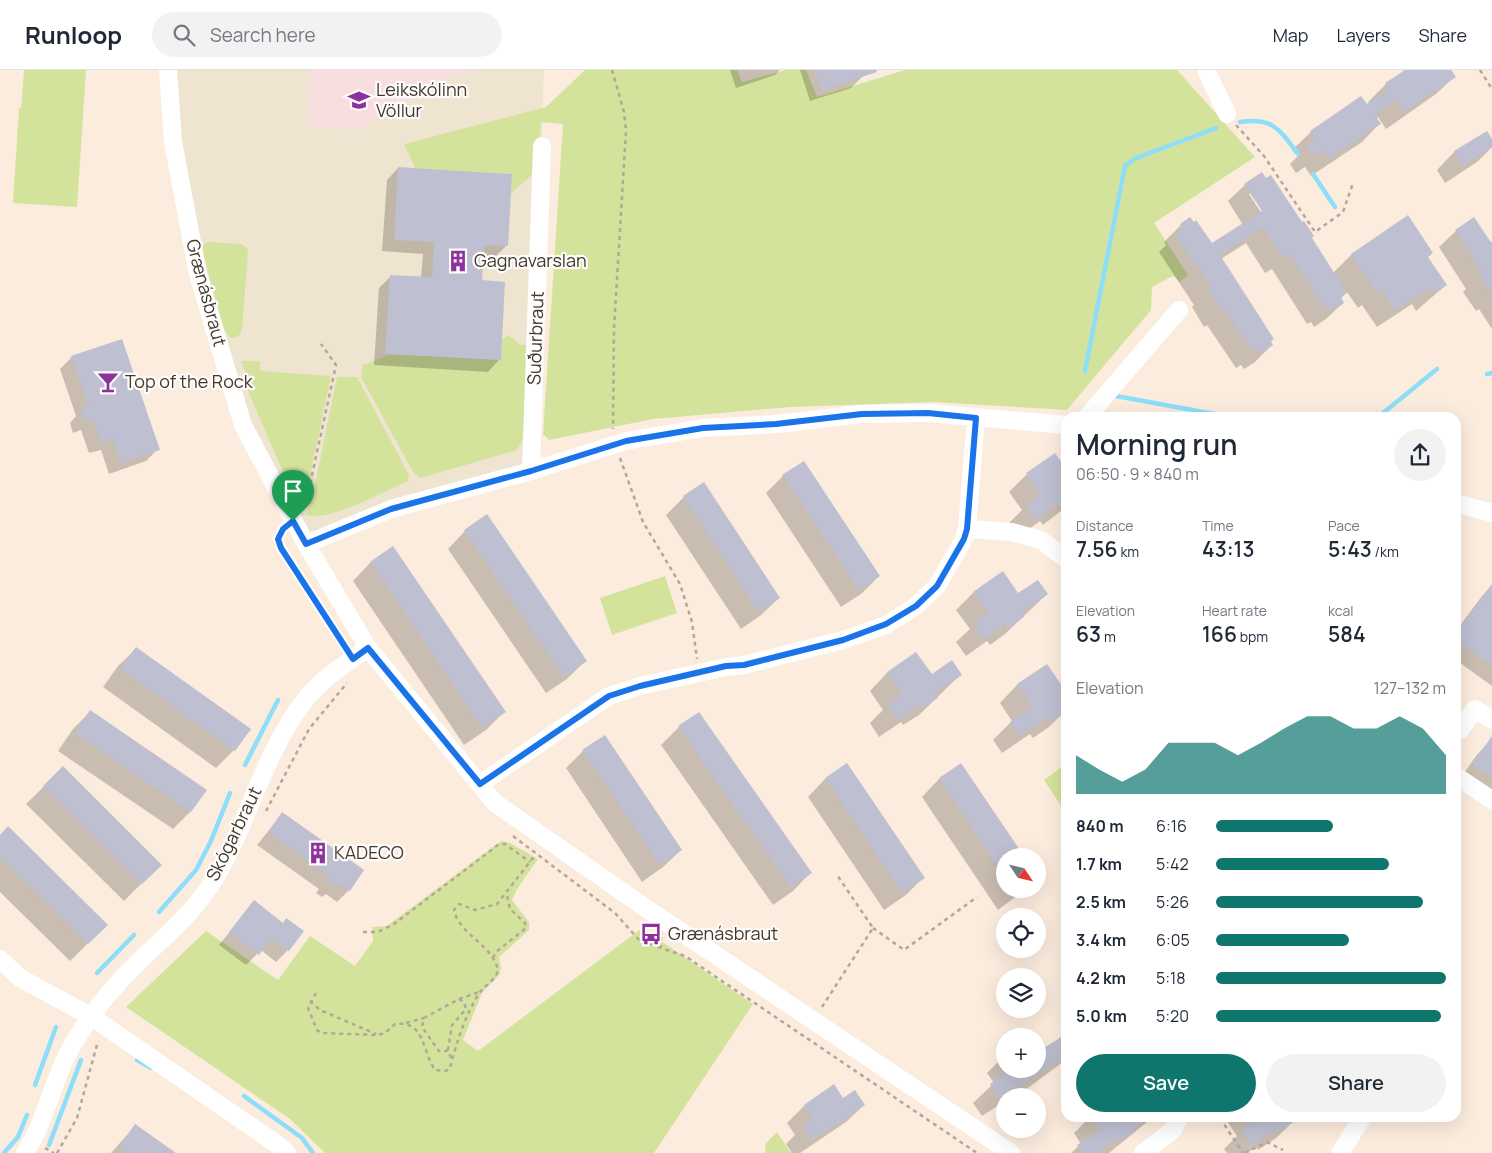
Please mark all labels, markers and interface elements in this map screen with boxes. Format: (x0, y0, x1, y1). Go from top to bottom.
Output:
search box (152, 12, 502, 57)
text: Runloop (25, 18, 122, 51)
icon: search (170, 21, 198, 49)
text: Search here (210, 22, 316, 48)
text: Map (1273, 23, 1308, 47)
text: Layers (1336, 23, 1390, 47)
text: Share (1418, 23, 1467, 47)
place label: Leikskólinn Völlur (376, 77, 467, 122)
school or university icon: Leikskólinn Völlur (346, 87, 372, 113)
street label: Grænásbraut (181, 236, 233, 349)
building icon: Gagnavarslan (445, 248, 471, 274)
place label: Gagnavarslan (474, 248, 587, 272)
street label: Suðurbraut (521, 290, 549, 385)
bar icon: Top of the Rock (95, 369, 121, 395)
place label: Top of the Rock (125, 369, 254, 393)
text: Morning run (1076, 425, 1237, 463)
button: share (1394, 429, 1446, 481)
text: 06:50 · 9 × 840 m (1076, 463, 1199, 485)
pin (272, 470, 314, 521)
icon: arrive (279, 477, 307, 505)
text: Distance (1076, 516, 1133, 535)
text: Time (1202, 516, 1234, 535)
text: Pace (1328, 516, 1360, 535)
text: 7.56 (1076, 535, 1118, 563)
text: 43:13 (1202, 535, 1254, 563)
text: 5:43 (1328, 535, 1372, 563)
text: km (1118, 542, 1139, 561)
text: /km (1372, 542, 1399, 561)
text: Elevation (1076, 601, 1135, 620)
text: Heart rate (1202, 601, 1267, 620)
text: kcal (1328, 601, 1354, 620)
text: 63 (1076, 620, 1101, 648)
text: 166 (1202, 620, 1237, 648)
text: 584 (1328, 620, 1366, 648)
text: m (1101, 627, 1116, 646)
text: bpm (1237, 627, 1268, 646)
text: Elevation (1076, 677, 1144, 699)
text: 127–132 m (1374, 677, 1446, 699)
street label: Skógarbraut (200, 782, 266, 885)
text: 840 m (1076, 815, 1124, 837)
text: 6:16 (1156, 815, 1187, 837)
building icon: KADECO (305, 840, 331, 866)
place label: KADECO (334, 840, 404, 864)
north arrow (996, 848, 1046, 898)
map controls (996, 848, 1046, 1138)
text: 1.7 km (1076, 853, 1122, 875)
text: 5:42 (1156, 853, 1189, 875)
text: 2.5 km (1076, 891, 1126, 913)
text: 5:26 (1156, 891, 1189, 913)
button: locate (996, 908, 1046, 958)
bus stop icon: Grænásbraut (638, 921, 664, 947)
place label: Grænásbraut (668, 921, 778, 945)
text: 3.4 km (1076, 929, 1126, 951)
text: 6:05 (1156, 929, 1190, 951)
text: 4.2 km (1076, 967, 1126, 989)
text: 5:18 (1156, 967, 1186, 989)
button: layers (996, 968, 1046, 1018)
text: 5.0 km (1076, 1005, 1127, 1027)
text: 5:20 (1156, 1005, 1189, 1027)
button: + (996, 1028, 1046, 1078)
button: Save (1076, 1054, 1256, 1112)
button: Share (1266, 1054, 1446, 1112)
button: − (996, 1088, 1046, 1138)

